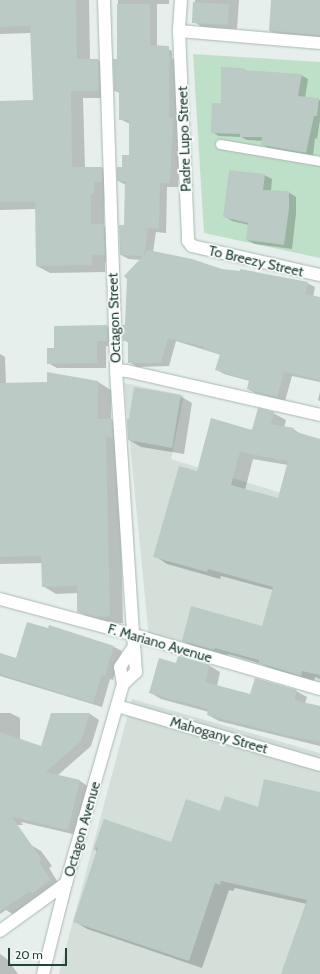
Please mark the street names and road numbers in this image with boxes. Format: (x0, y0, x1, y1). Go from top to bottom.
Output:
street label: Padre Lupo Street (174, 86, 194, 192)
street label: To Breezy Street (207, 242, 305, 280)
street label: Octagon Street (104, 273, 124, 363)
street label: F. Mariano Avenue (106, 620, 214, 666)
street label: Mahogany Street (168, 713, 270, 757)
street label: Octagon Avenue (60, 779, 104, 879)

